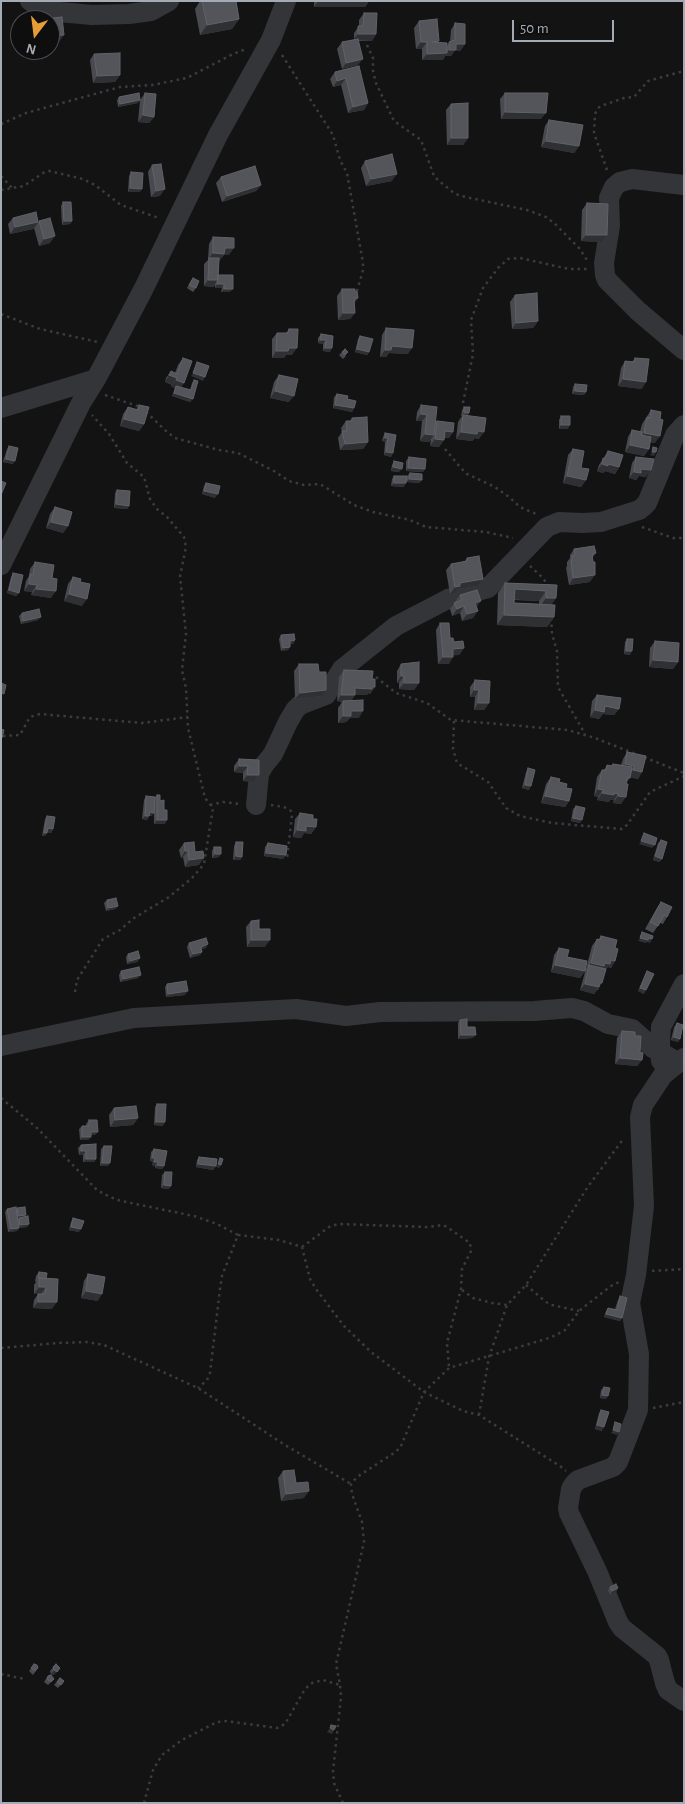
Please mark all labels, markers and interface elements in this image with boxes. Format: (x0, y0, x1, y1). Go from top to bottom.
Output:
north arrow (10, 10, 60, 60)
scale bar (515, 10, 618, 42)
text: 50 m (520, 21, 549, 36)
text: N (25, 41, 38, 57)

